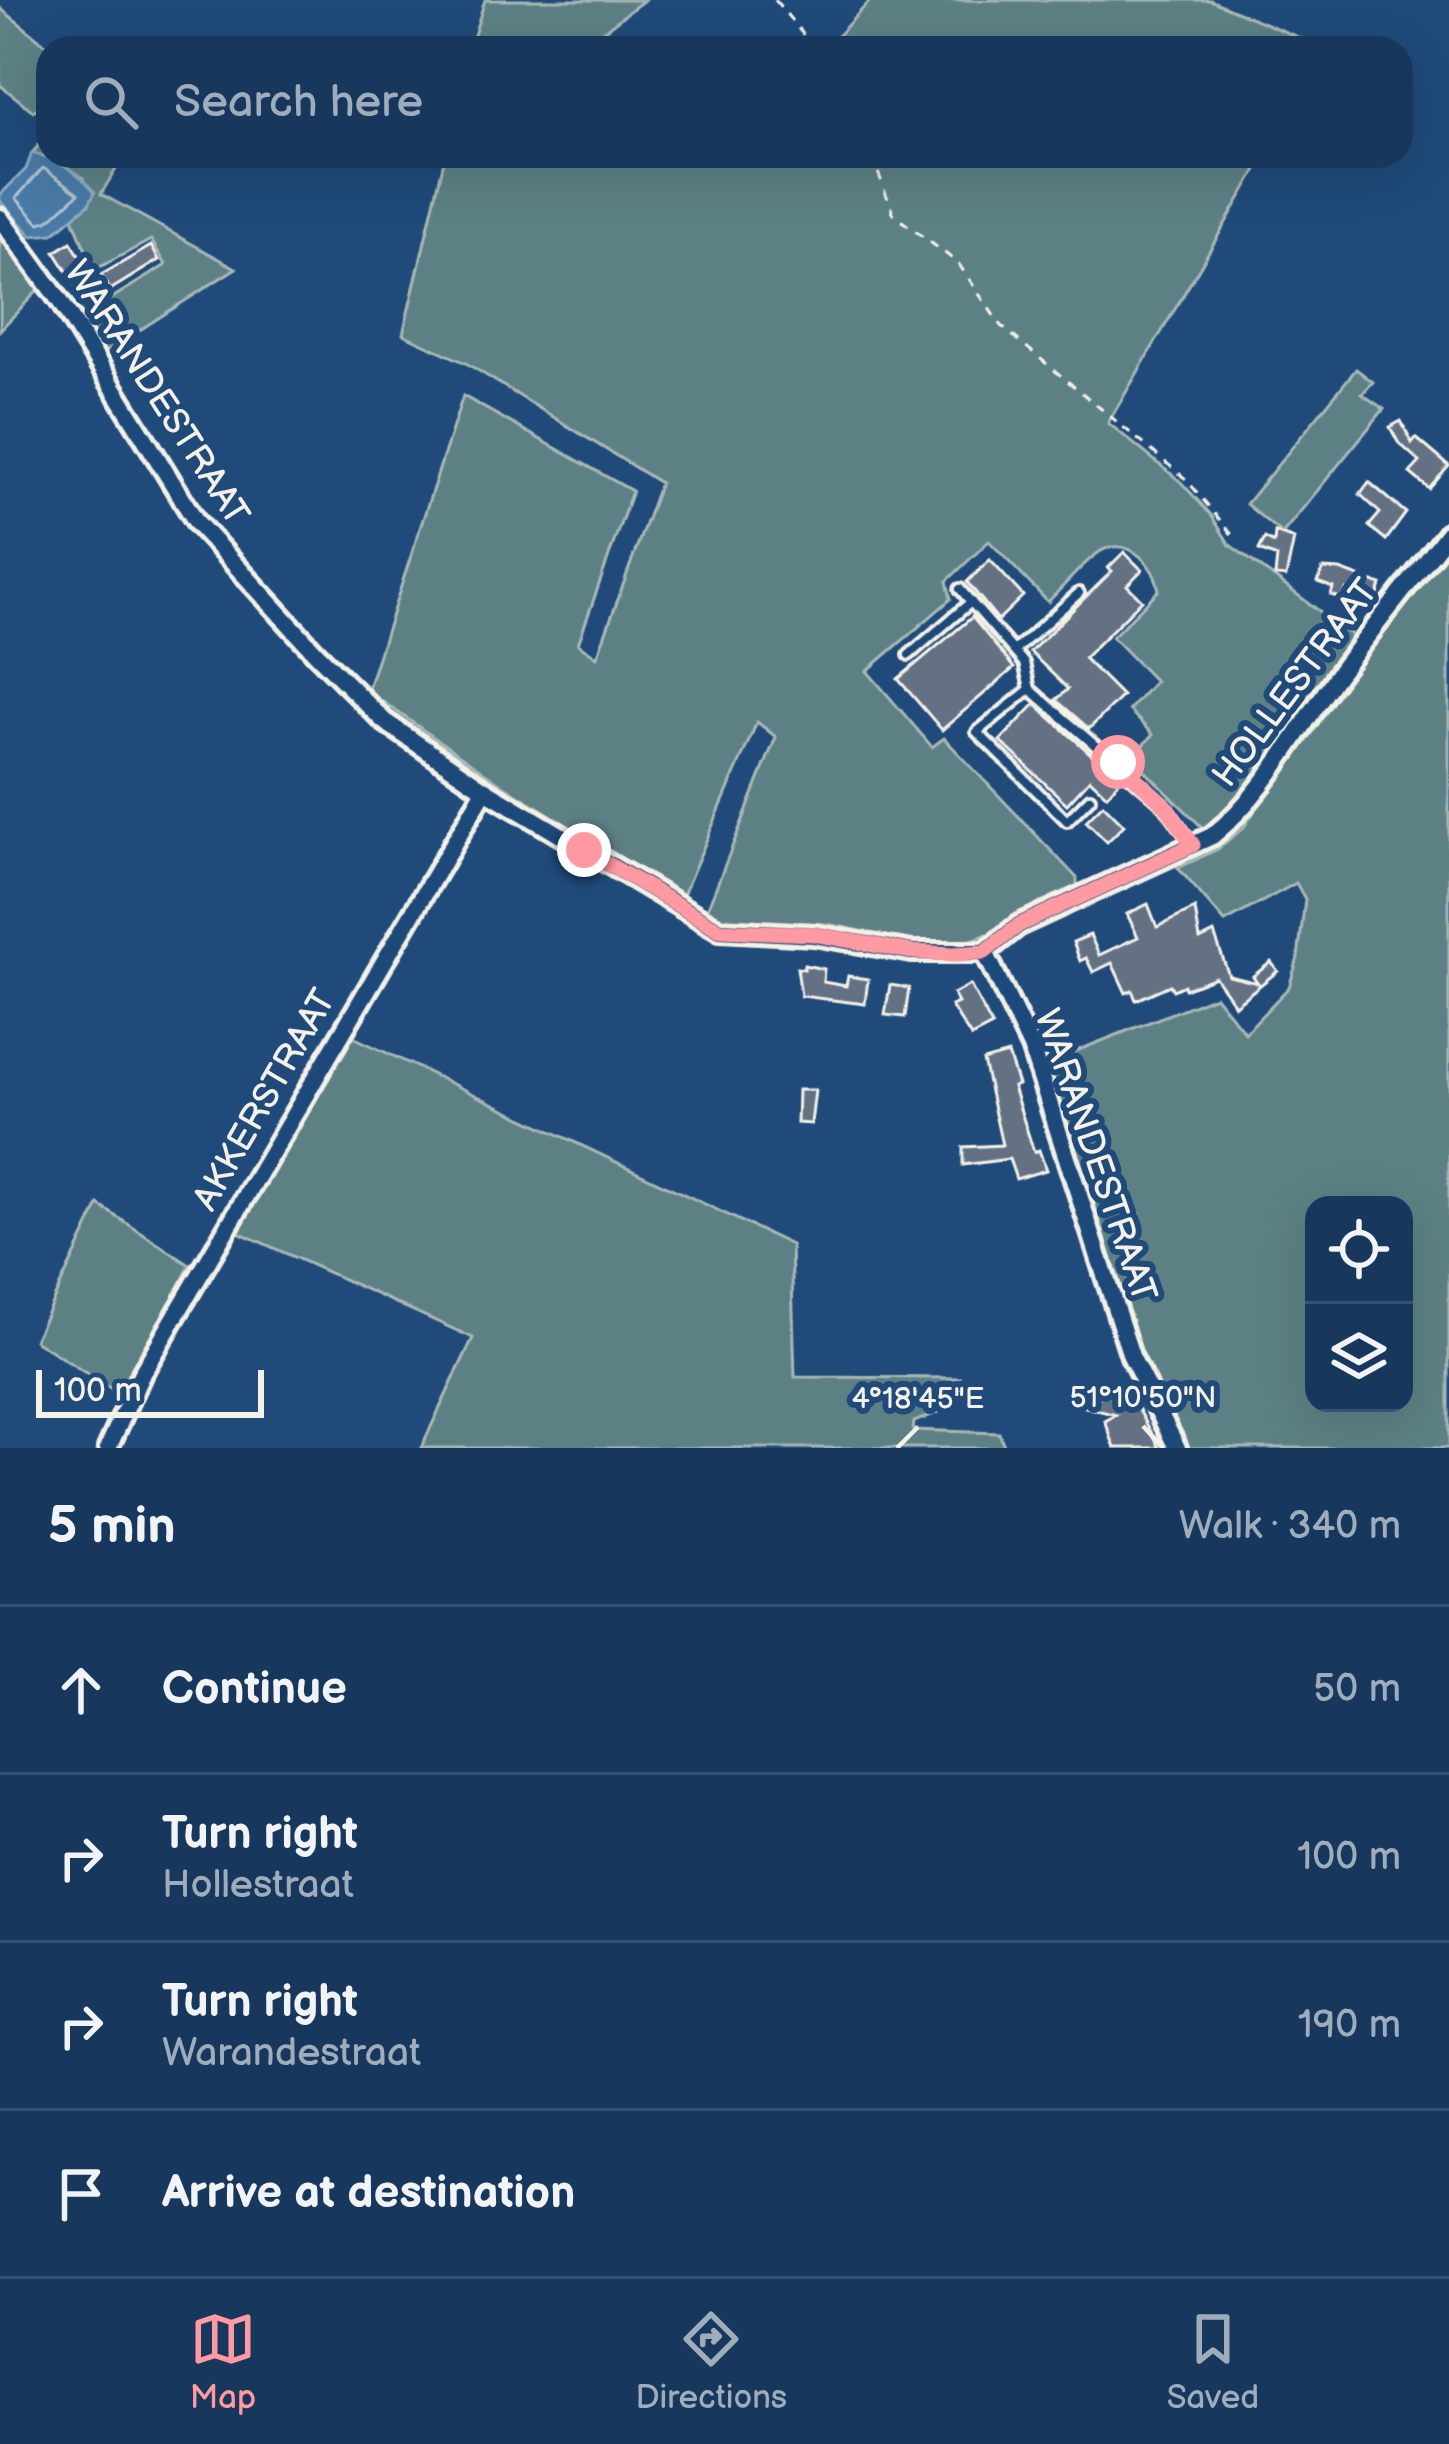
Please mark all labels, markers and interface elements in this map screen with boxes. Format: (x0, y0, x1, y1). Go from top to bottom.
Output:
search box (36, 36, 1413, 168)
icon: search (78, 69, 144, 135)
text: Search here (174, 75, 423, 130)
street label: WARANDESTRAAT (54, 253, 258, 534)
street label: HOLLESTRAAT (1204, 571, 1388, 796)
route start (1091, 735, 1145, 789)
route end (557, 823, 611, 877)
street label: AKKERSTRAAT (185, 982, 346, 1218)
street label: WARANDESTRAAT (1024, 1004, 1165, 1308)
map controls (1305, 1196, 1413, 1412)
button: locate (1305, 1196, 1413, 1304)
button: layers (1305, 1304, 1413, 1412)
scale bar (36, 1364, 264, 1417)
text: 100 m (54, 1371, 142, 1411)
text: 51°10'50"N (1069, 1380, 1217, 1416)
text: 4°18'45"E (851, 1381, 985, 1417)
text: 5 min (48, 1496, 176, 1557)
text: Walk · 340 m (1179, 1503, 1401, 1550)
icon: ahead (48, 1657, 114, 1723)
text: Continue (162, 1662, 347, 1717)
text: 50 m (1313, 1666, 1401, 1713)
text: Turn right (162, 1807, 358, 1862)
icon: right (48, 1825, 114, 1891)
text: 100 m (1297, 1834, 1401, 1881)
text: Hollestraat (162, 1862, 354, 1909)
text: Turn right (162, 1975, 358, 2030)
icon: right (48, 1993, 114, 2059)
text: 190 m (1298, 2002, 1401, 2049)
text: Warandestraat (162, 2030, 421, 2077)
icon: arrive (48, 2161, 114, 2227)
text: Arrive at destination (162, 2166, 575, 2221)
tab: Map (190, 2306, 256, 2418)
tab: Directions (635, 2306, 787, 2418)
tab: Saved (1167, 2306, 1259, 2418)

